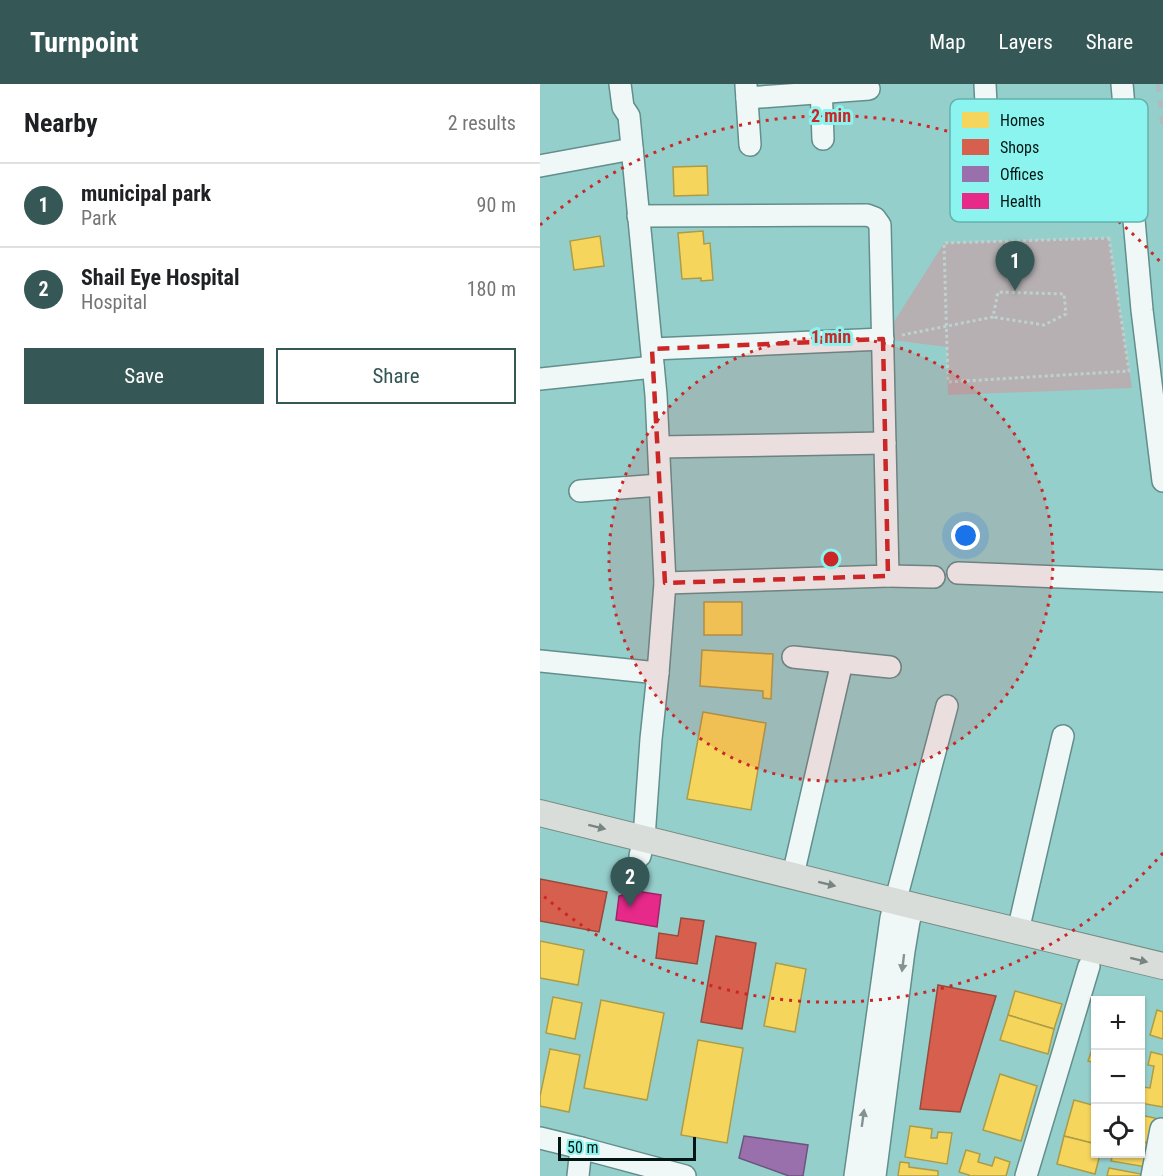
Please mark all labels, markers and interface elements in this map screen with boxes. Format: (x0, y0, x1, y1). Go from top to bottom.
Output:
text: Turnpoint (30, 26, 138, 59)
text: Map (929, 30, 966, 54)
text: Layers (999, 30, 1053, 54)
text: Share (1086, 30, 1133, 54)
legend (950, 99, 1148, 222)
text: 2 min (811, 105, 851, 126)
text: Nearby (24, 108, 98, 138)
text: 2 results (448, 111, 516, 135)
text: Homes (1000, 111, 1045, 130)
text: Shops (1000, 138, 1039, 157)
text: Offices (1000, 165, 1044, 184)
text: municipal park (81, 181, 211, 206)
text: Health (1000, 192, 1041, 211)
text: 1 (38, 193, 49, 217)
text: 90 m (477, 193, 516, 217)
text: Park (81, 206, 117, 230)
pin: 1 (996, 242, 1034, 291)
text: Shail Eye Hospital (81, 265, 240, 290)
text: 2 (38, 277, 49, 301)
text: 180 m (467, 277, 516, 301)
text: Hospital (81, 290, 147, 314)
text: 1 min (811, 326, 851, 347)
button: Save (24, 348, 264, 404)
button: Share (276, 348, 516, 404)
your location (951, 521, 980, 550)
centre of rings (821, 549, 841, 569)
one-way arrow (588, 822, 606, 832)
pin: 2 (610, 858, 650, 907)
one-way arrow (818, 879, 836, 889)
one-way arrow (898, 954, 907, 973)
one-way arrow (1129, 956, 1148, 966)
map controls (1091, 996, 1145, 1158)
button: + (1091, 996, 1145, 1050)
button: − (1091, 1050, 1145, 1104)
button: locate (1091, 1104, 1145, 1158)
one-way arrow (858, 1108, 867, 1127)
scale bar (558, 1134, 696, 1162)
text: 50 m (567, 1138, 599, 1157)

